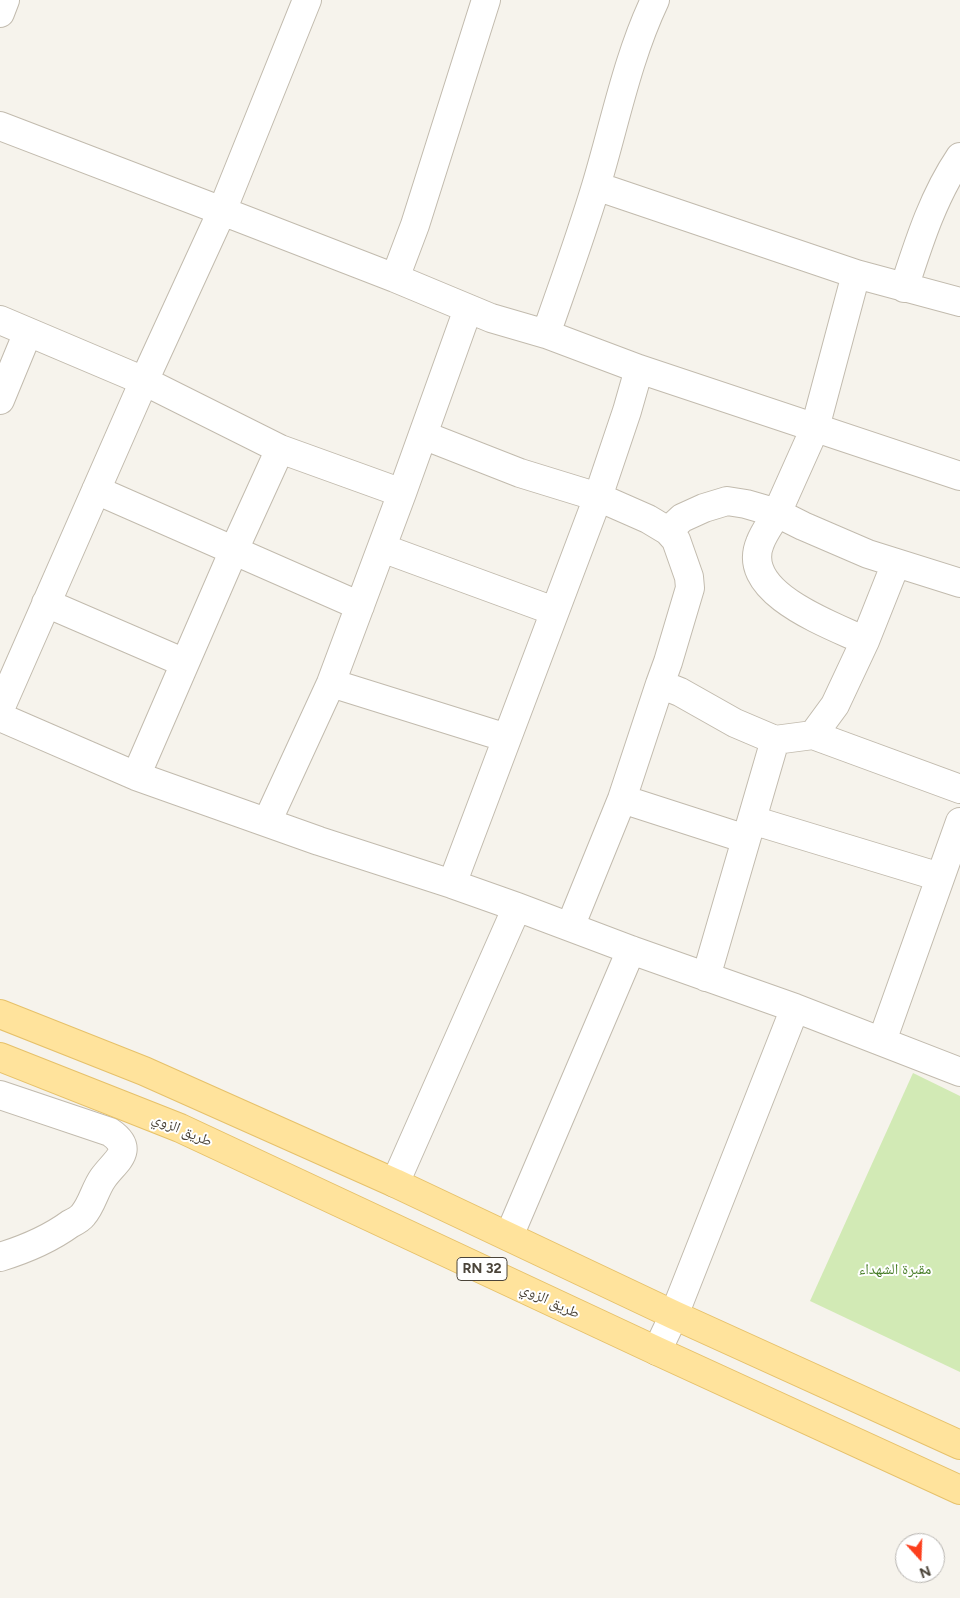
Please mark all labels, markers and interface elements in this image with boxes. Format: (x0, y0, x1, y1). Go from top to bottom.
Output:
street label: طريق الزوي (149, 1109, 215, 1151)
road number: RN 32 (457, 1258, 507, 1280)
park label: مقبرة الشهداء (859, 1261, 931, 1279)
street label: طريق الزوي (517, 1279, 583, 1323)
north arrow (895, 1533, 945, 1583)
text: N (917, 1562, 933, 1581)

